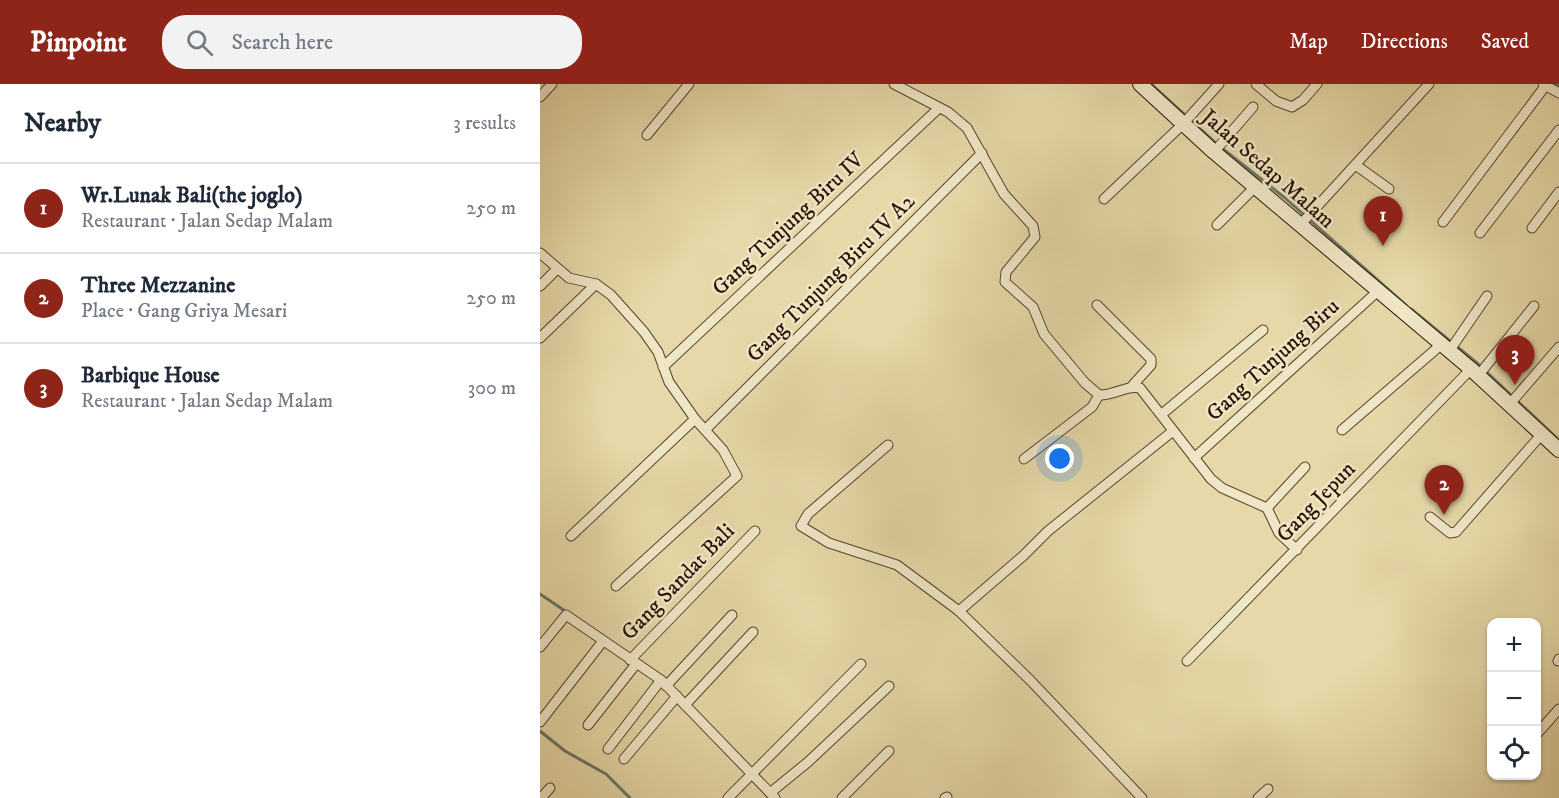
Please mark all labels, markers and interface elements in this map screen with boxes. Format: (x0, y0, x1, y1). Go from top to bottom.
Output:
search box (162, 15, 582, 69)
text: Pinpoint (30, 25, 126, 60)
icon: search (183, 26, 216, 59)
text: Search here (231, 29, 333, 56)
text: Map (1289, 29, 1328, 55)
text: Directions (1361, 29, 1448, 55)
text: Saved (1481, 29, 1529, 55)
street label: Jalan Sedap Malam (1194, 102, 1340, 234)
text: Nearby (24, 107, 101, 140)
text: 3 results (453, 111, 516, 136)
street label: Gang Tunjung Biru IV (707, 146, 870, 301)
text: Wr.Lunak Bali(the joglo) (81, 182, 302, 209)
street label: Gang Tunjung Biru IV A2 (741, 188, 921, 368)
text: 1 (40, 196, 47, 221)
text: 250 m (466, 196, 516, 221)
pin: 1 (1364, 196, 1402, 246)
text: Restaurant · Jalan Sedap Malam (81, 209, 333, 234)
text: Three Mezzanine (81, 272, 235, 299)
text: 2 (39, 286, 48, 311)
text: 250 m (466, 286, 516, 311)
street label: Gang Tunjung Biru (1201, 293, 1345, 427)
text: Place · Gang Griya Mesari (81, 299, 287, 324)
pin: 3 (1496, 336, 1534, 385)
text: Barbique House (81, 362, 220, 389)
text: 3 (40, 376, 47, 401)
text: 300 m (468, 376, 516, 401)
text: Restaurant · Jalan Sedap Malam (81, 389, 333, 414)
your location (1045, 444, 1074, 473)
street label: Gang Jepun (1271, 455, 1362, 548)
pin: 2 (1424, 466, 1464, 515)
street label: Gang Sandat Bali (616, 518, 740, 646)
map controls (1487, 618, 1541, 780)
button: + (1487, 618, 1541, 672)
button: − (1487, 672, 1541, 726)
button: locate (1487, 726, 1541, 780)

